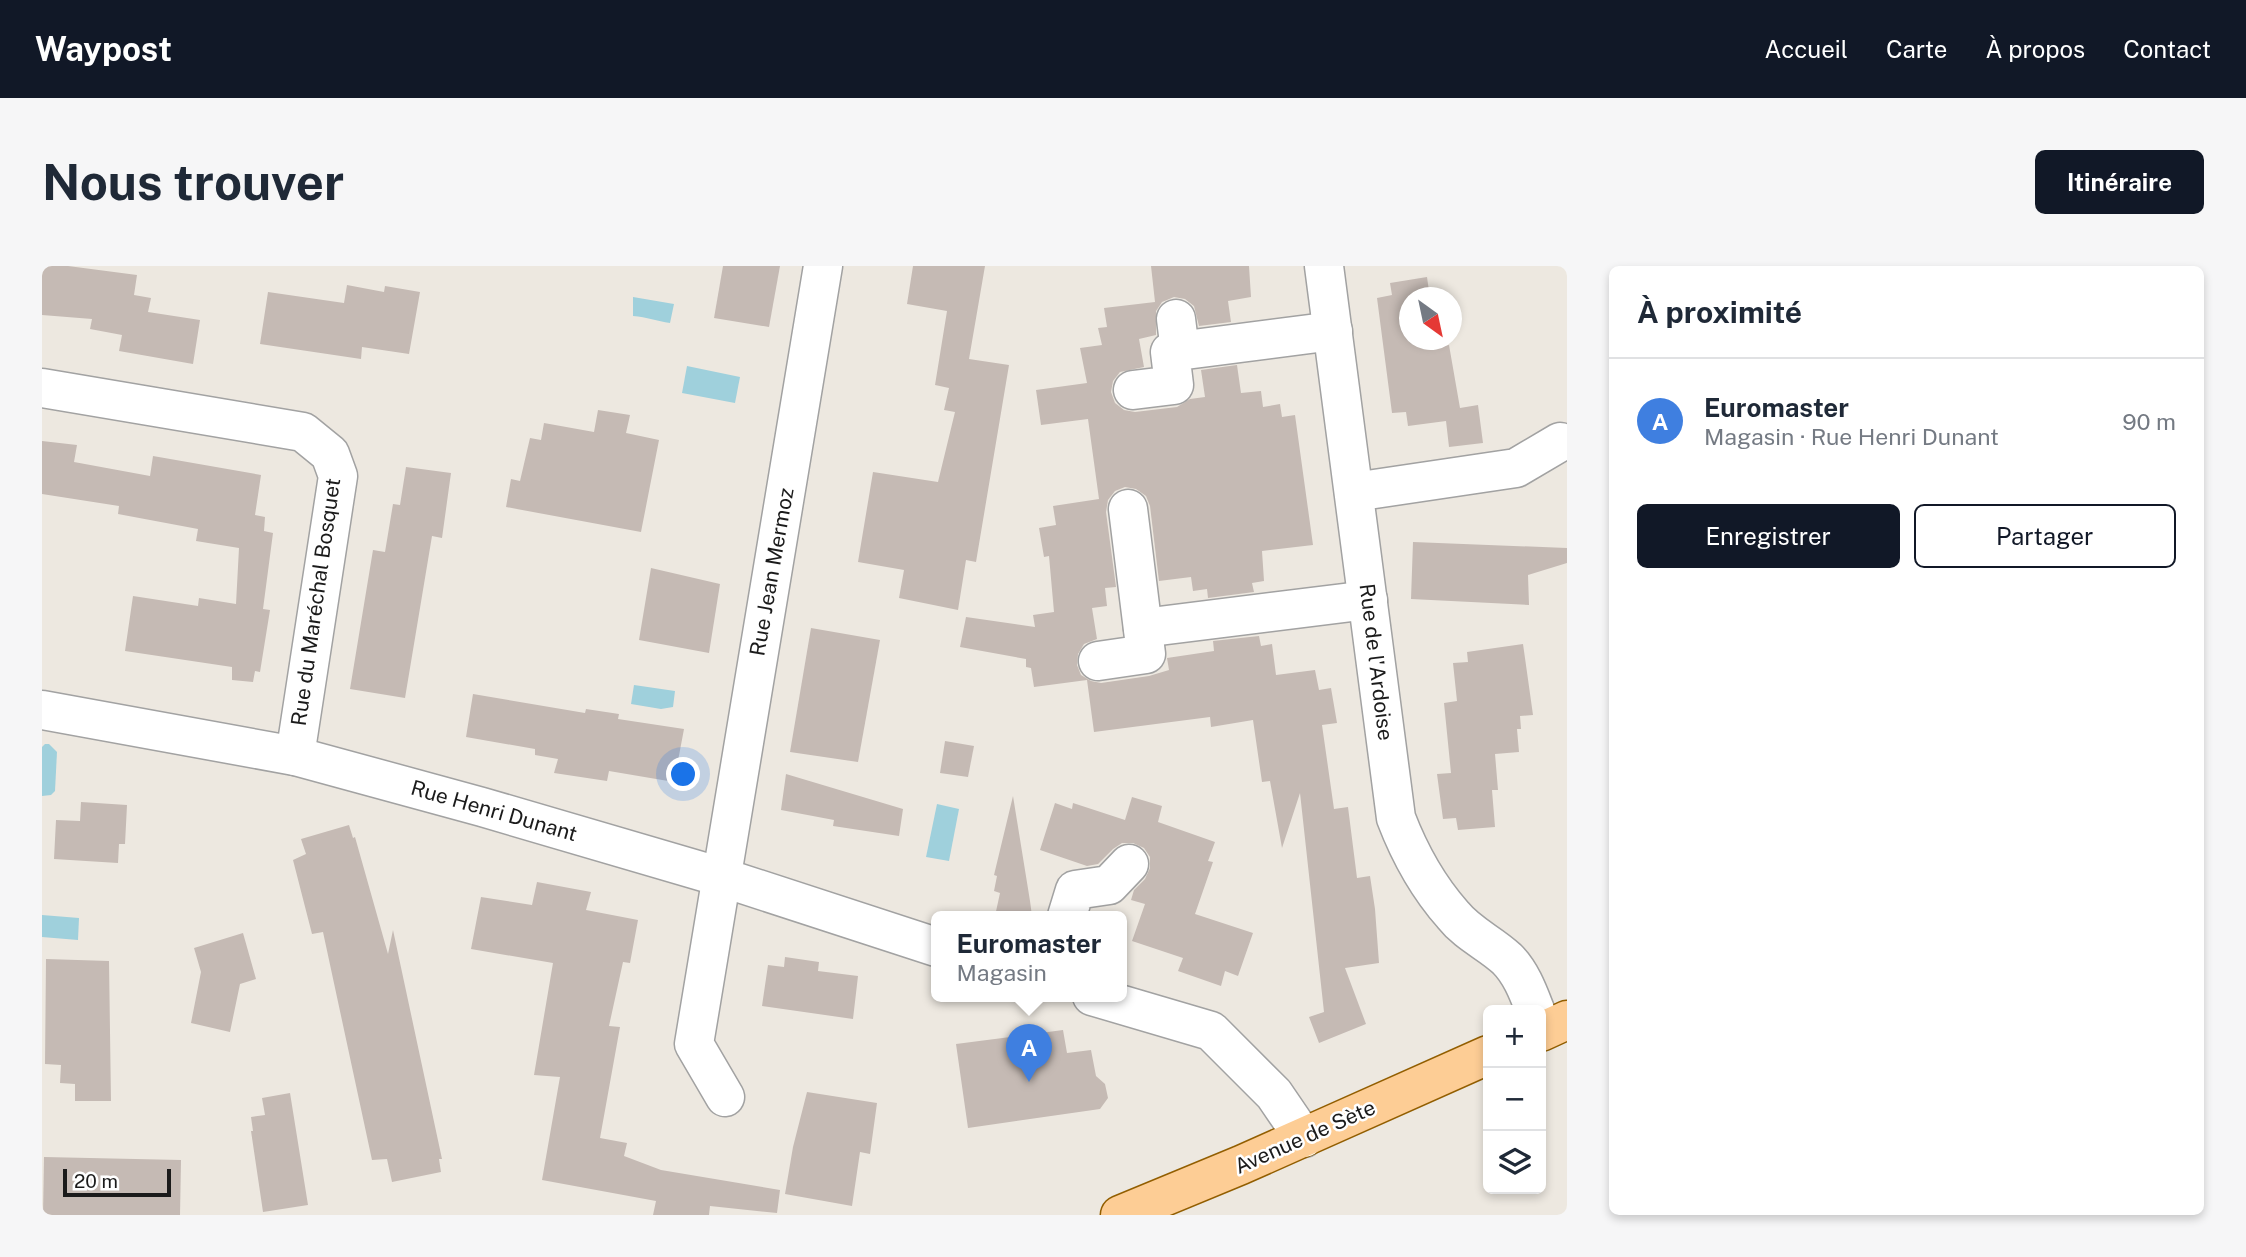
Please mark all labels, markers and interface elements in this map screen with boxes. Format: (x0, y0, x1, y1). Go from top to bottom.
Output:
text: Waypost (35, 30, 172, 68)
text: Accueil (1765, 35, 1848, 63)
text: Carte (1886, 35, 1947, 63)
text: À propos (1985, 35, 2085, 63)
text: Contact (2123, 35, 2211, 63)
button: Itinéraire (2035, 150, 2204, 214)
text: Nous trouver (42, 153, 344, 211)
north arrow (1399, 287, 1462, 350)
text: À proximité (1637, 294, 1802, 330)
text: Euromaster (1704, 392, 1849, 423)
text: A (1652, 408, 1668, 435)
text: 90 m (2122, 408, 2176, 435)
text: Magasin · Rue Henri Dunant (1704, 423, 1999, 450)
street label: Rue du Maréchal Bosquet (286, 476, 345, 727)
street label: Rue Jean Mermoz (744, 486, 799, 658)
button: Enregistrer (1637, 504, 1900, 568)
button: Partager (1914, 504, 2176, 568)
street label: Rue de l'Ardoise (1354, 582, 1399, 742)
your location (666, 757, 700, 791)
street label: Rue Henri Dunant (408, 775, 580, 846)
popup (931, 911, 1127, 1002)
text: Euromaster (957, 928, 1101, 959)
text: Magasin (957, 959, 1047, 986)
map controls (1483, 1005, 1546, 1194)
button: + (1483, 1005, 1546, 1068)
pin: A (1006, 1024, 1052, 1082)
button: − (1483, 1068, 1546, 1131)
street label: Avenue de Sète (1231, 1094, 1379, 1179)
button: layers (1483, 1131, 1546, 1194)
scale bar (63, 1166, 172, 1198)
text: 20 m (74, 1170, 118, 1192)

